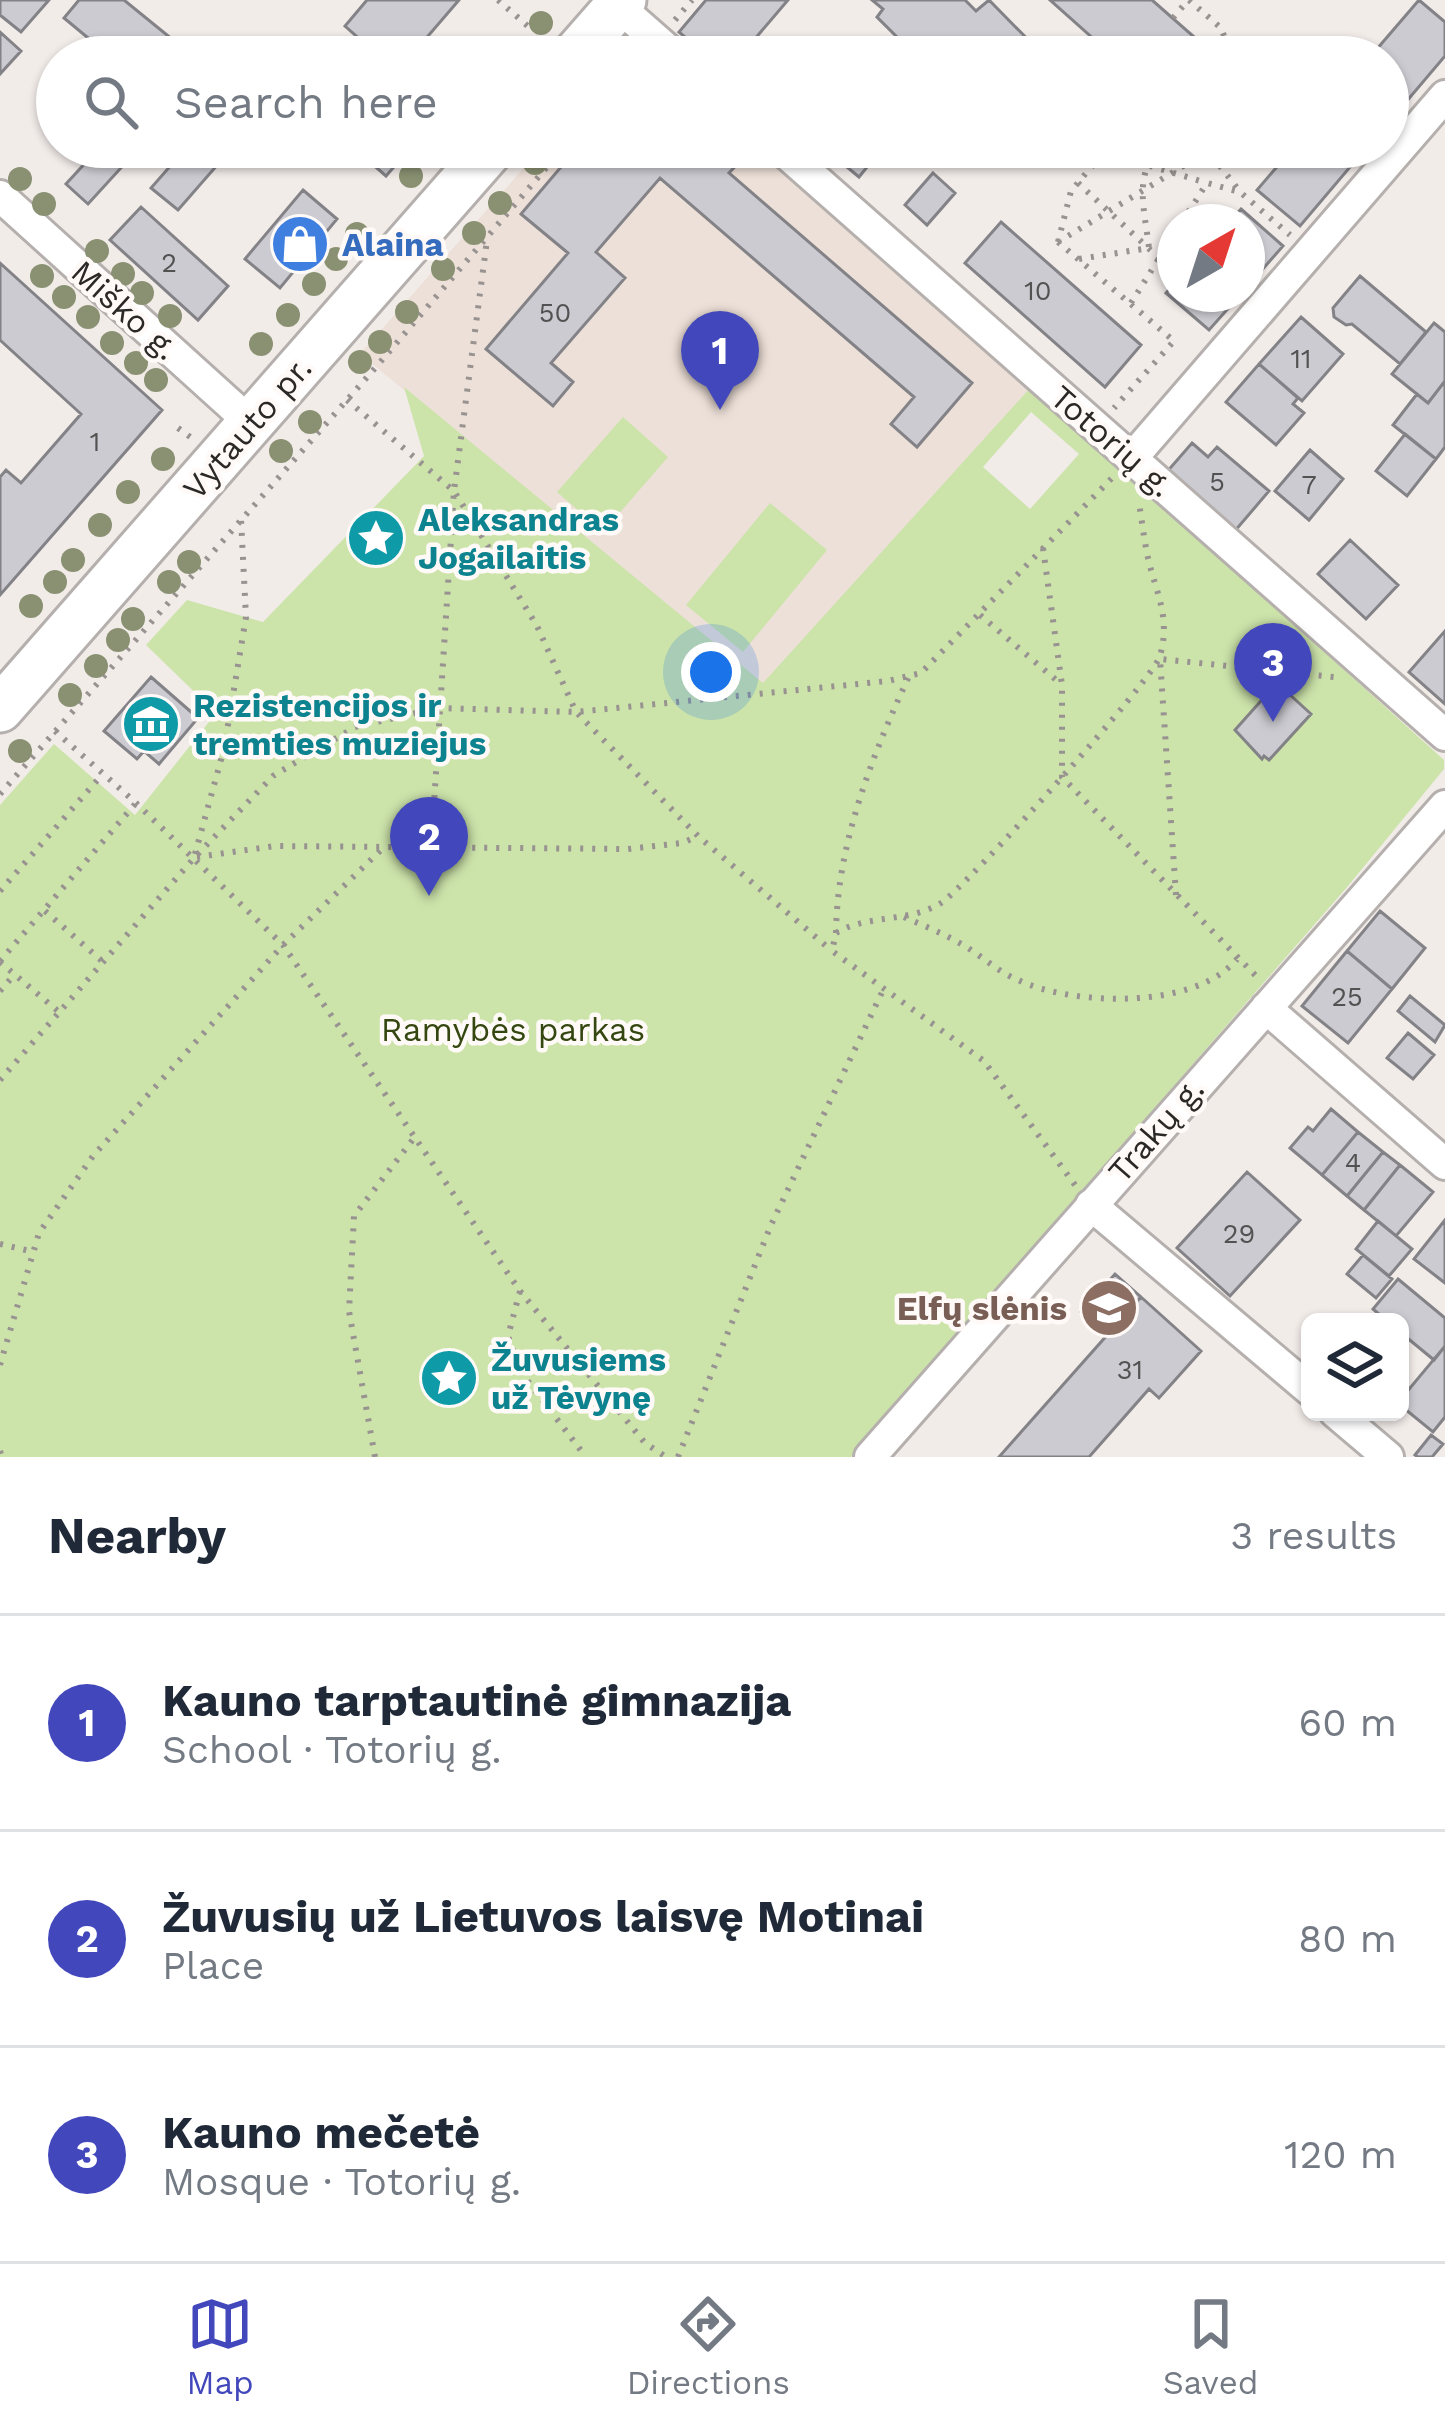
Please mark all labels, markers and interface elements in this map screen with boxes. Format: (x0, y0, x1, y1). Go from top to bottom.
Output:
search box (36, 36, 1409, 168)
icon: search (78, 69, 144, 135)
text: Search here (174, 76, 438, 129)
north arrow (1157, 204, 1265, 312)
shop icon: Alaina (269, 213, 331, 275)
place label: Alaina (342, 225, 444, 264)
house number: 2 (161, 247, 177, 279)
street label: Miško g. (64, 252, 186, 368)
house number: 10 (1024, 275, 1052, 307)
house number: 50 (539, 297, 571, 329)
pin: 1 (681, 311, 759, 410)
house number: 11 (1290, 343, 1312, 375)
street label: Vytauto pr. (174, 349, 320, 507)
street label: Totorių g. (1043, 377, 1181, 505)
house number: 1 (90, 426, 100, 458)
house number: 5 (1209, 466, 1225, 498)
house number: 7 (1301, 469, 1317, 501)
place label: Aleksandras Jogailaitis (418, 500, 619, 577)
place icon: Aleksandras Jogailaitis (345, 507, 407, 569)
pin: 3 (1234, 623, 1312, 722)
your location (681, 642, 741, 702)
place label: Rezistencijos ir tremties muziejus (193, 686, 486, 763)
museum icon: Rezistencijos ir tremties muziejus (120, 693, 182, 755)
pin: 2 (390, 797, 468, 896)
house number: 25 (1331, 981, 1363, 1013)
park label: Ramybės parkas (381, 1010, 645, 1049)
street label: Trakų g. (1100, 1070, 1212, 1190)
house number: 4 (1345, 1147, 1361, 1179)
house number: 29 (1223, 1218, 1255, 1250)
school or university icon: Elfų slėnis (1078, 1277, 1140, 1339)
place label: Elfų slėnis (897, 1289, 1067, 1328)
map controls (1301, 1313, 1409, 1421)
button: layers (1301, 1313, 1409, 1421)
place label: Žuvusiems už Tėvynę (491, 1340, 666, 1417)
place icon: Žuvusiems už Tėvynę (418, 1347, 480, 1409)
house number: 31 (1117, 1354, 1143, 1386)
text: Nearby (48, 1506, 226, 1565)
text: 3 results (1231, 1513, 1397, 1558)
text: Kauno tarptautinė gimnazija (162, 1674, 791, 1727)
text: 1 (79, 1700, 95, 1745)
text: 60 m (1299, 1700, 1397, 1745)
text: School · Totorių g. (162, 1727, 502, 1772)
text: Žuvusių už Lietuvos laisvę Motinai (162, 1890, 924, 1943)
text: 2 (75, 1916, 99, 1961)
text: 80 m (1298, 1916, 1397, 1961)
text: Place (162, 1943, 264, 1988)
text: Kauno mečetė (162, 2106, 480, 2159)
text: 3 (75, 2132, 99, 2177)
text: 120 m (1284, 2132, 1397, 2177)
text: Mosque · Totorių g. (162, 2159, 521, 2204)
tab: Map (186, 2291, 254, 2402)
tab: Directions (627, 2291, 790, 2402)
tab: Saved (1163, 2291, 1259, 2402)

